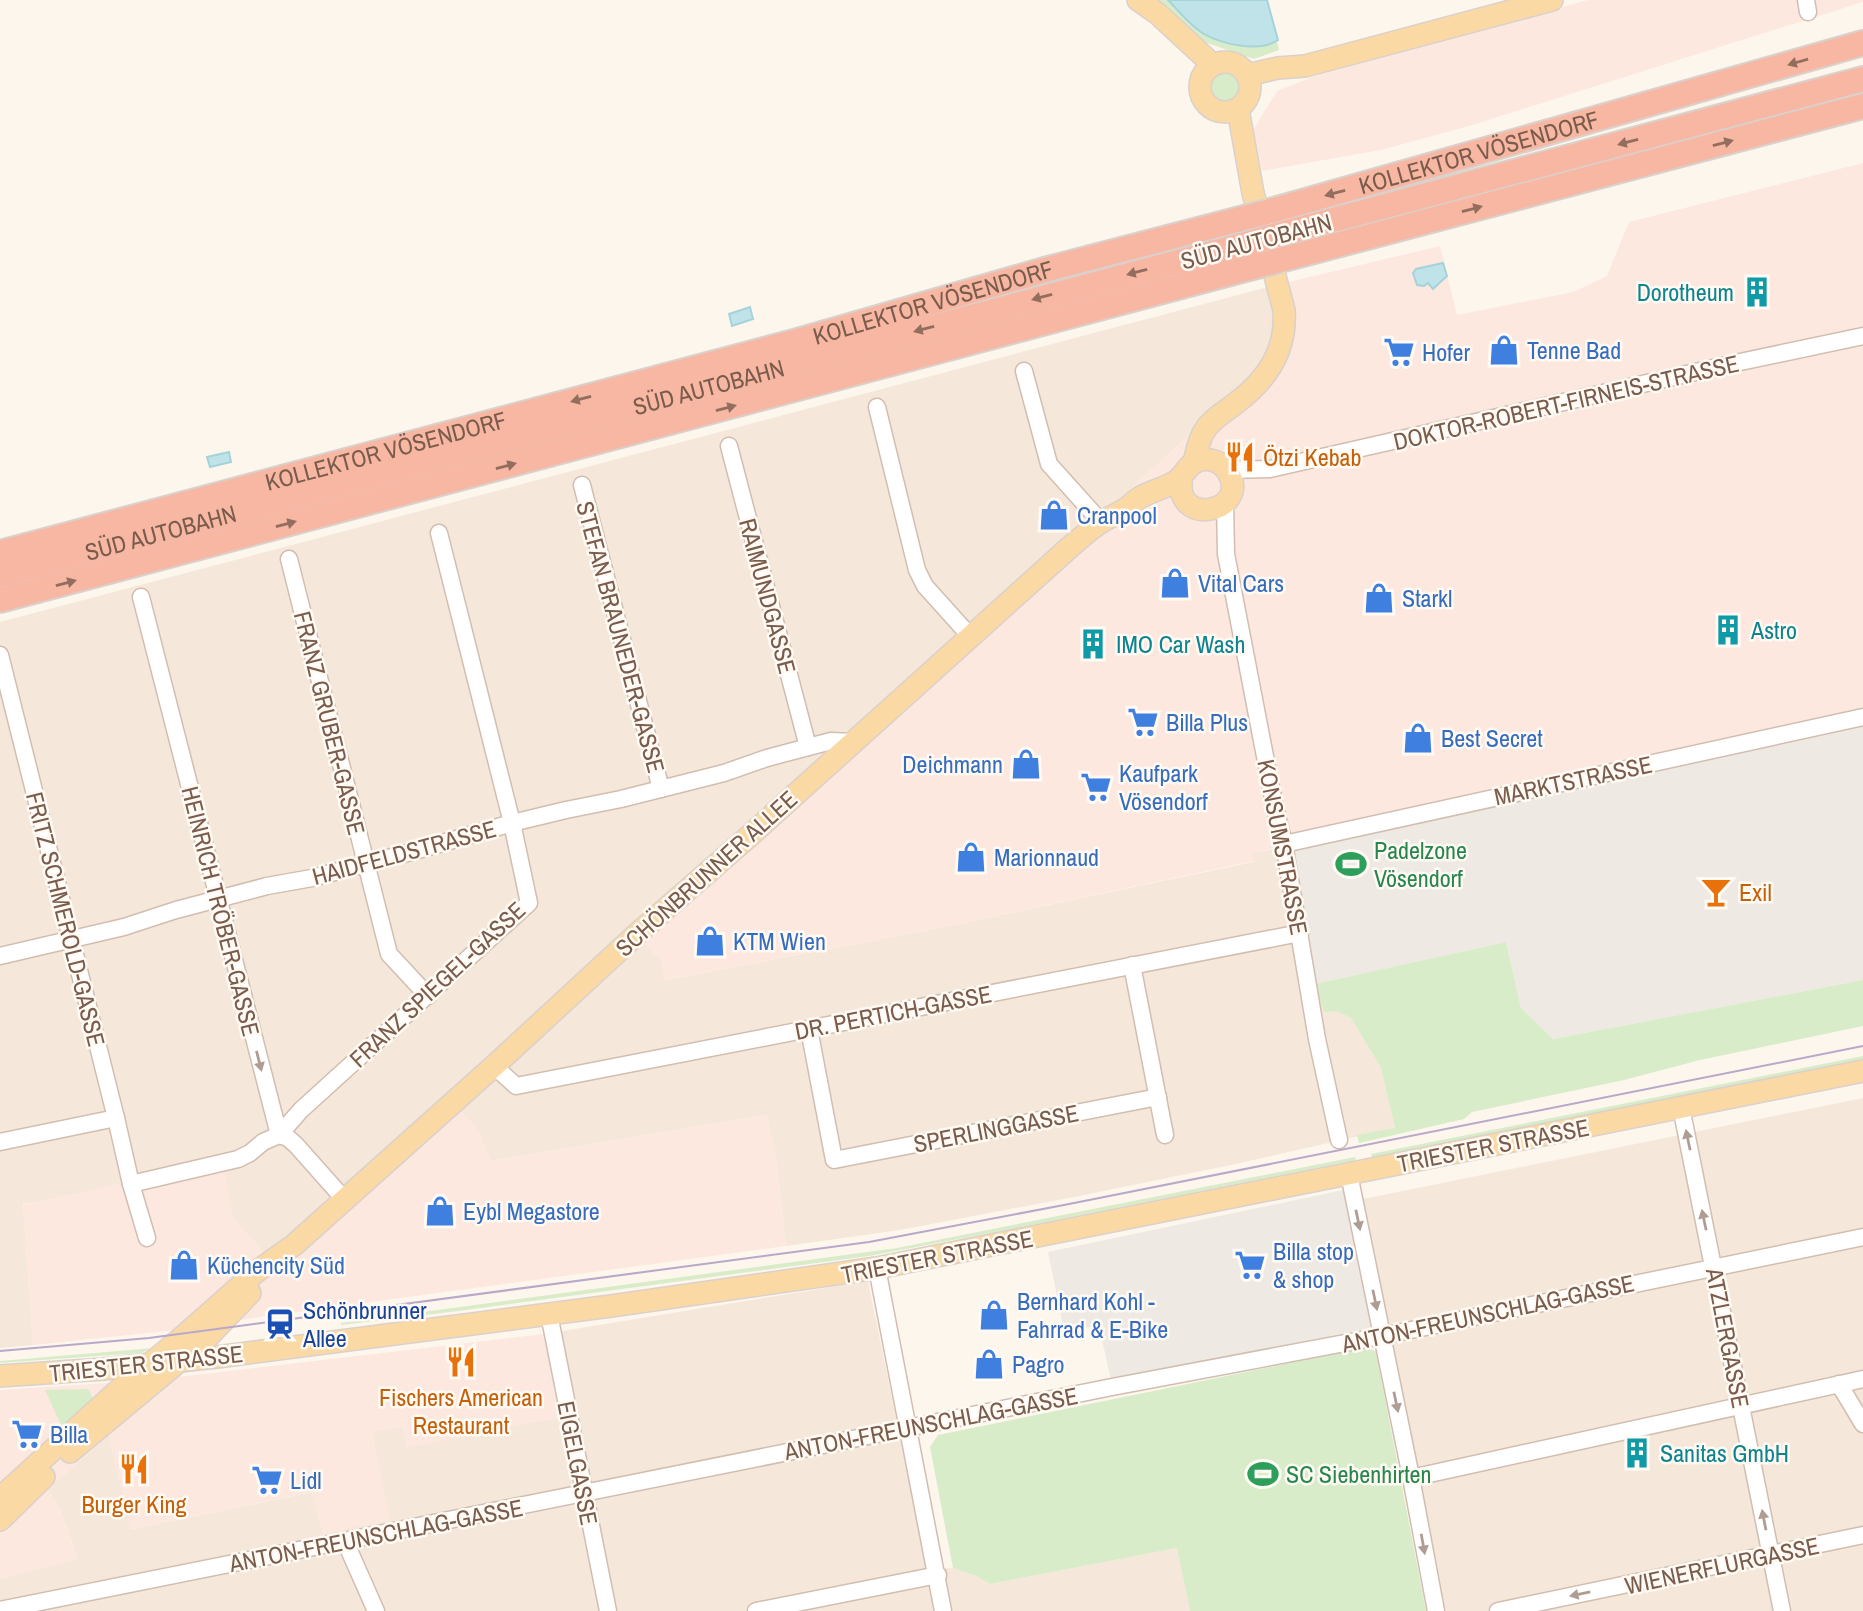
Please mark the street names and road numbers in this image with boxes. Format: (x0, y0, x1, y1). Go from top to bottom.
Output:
street label: KOLLEKTOR VÖSENDORF (1355, 103, 1602, 201)
street label: SÜD AUTOBAHN (1177, 205, 1335, 277)
street label: KOLLEKTOR VÖSENDORF (809, 252, 1056, 352)
street label: DOKTOR-ROBERT-FIRNEIS-STRASSE (1390, 347, 1742, 457)
street label: SÜD AUTOBAHN (629, 351, 787, 422)
street label: KOLLEKTOR VÖSENDORF (262, 403, 510, 498)
street label: SÜD AUTOBAHN (81, 497, 239, 568)
street label: STEFAN BRAUNEDER-GASSE (569, 498, 673, 776)
street label: RAIMUNDGASSE (732, 515, 804, 677)
street label: FRANZ GRUBER-GASSE (287, 608, 373, 838)
street label: MARKTSTRASSE (1491, 748, 1655, 812)
street label: KONSUMSTRASSE (1250, 756, 1316, 938)
street label: HEINRICH TRÖBER-GASSE (174, 783, 268, 1039)
street label: SCHÖNBRUNNER ALLEE (608, 783, 804, 963)
street label: FRITZ SCHMEROLD-GASSE (19, 788, 113, 1050)
street label: HAIDFELDSTRASSE (308, 812, 500, 892)
street label: FRANZ SPIEGEL-GASSE (342, 894, 532, 1074)
street label: DR. PERTICH-GASSE (792, 977, 994, 1047)
street label: SPERLINGGASSE (911, 1096, 1081, 1160)
street label: TRIESTER STRASSE (1394, 1111, 1592, 1179)
street label: TRIESTER STRASSE (838, 1222, 1036, 1290)
street label: ATZLERGASSE (1699, 1264, 1757, 1411)
street label: ANTON-FREUNSCHLAG-GASSE (1338, 1266, 1637, 1360)
street label: TRIESTER STRASSE (48, 1337, 244, 1389)
street label: ANTON-FREUNSCHLAG-GASSE (781, 1379, 1080, 1467)
street label: EIGELGASSE (550, 1398, 606, 1528)
street label: ANTON-FREUNSCHLAG-GASSE (226, 1491, 525, 1579)
street label: WIENERFLURGASSE (1622, 1529, 1822, 1601)

